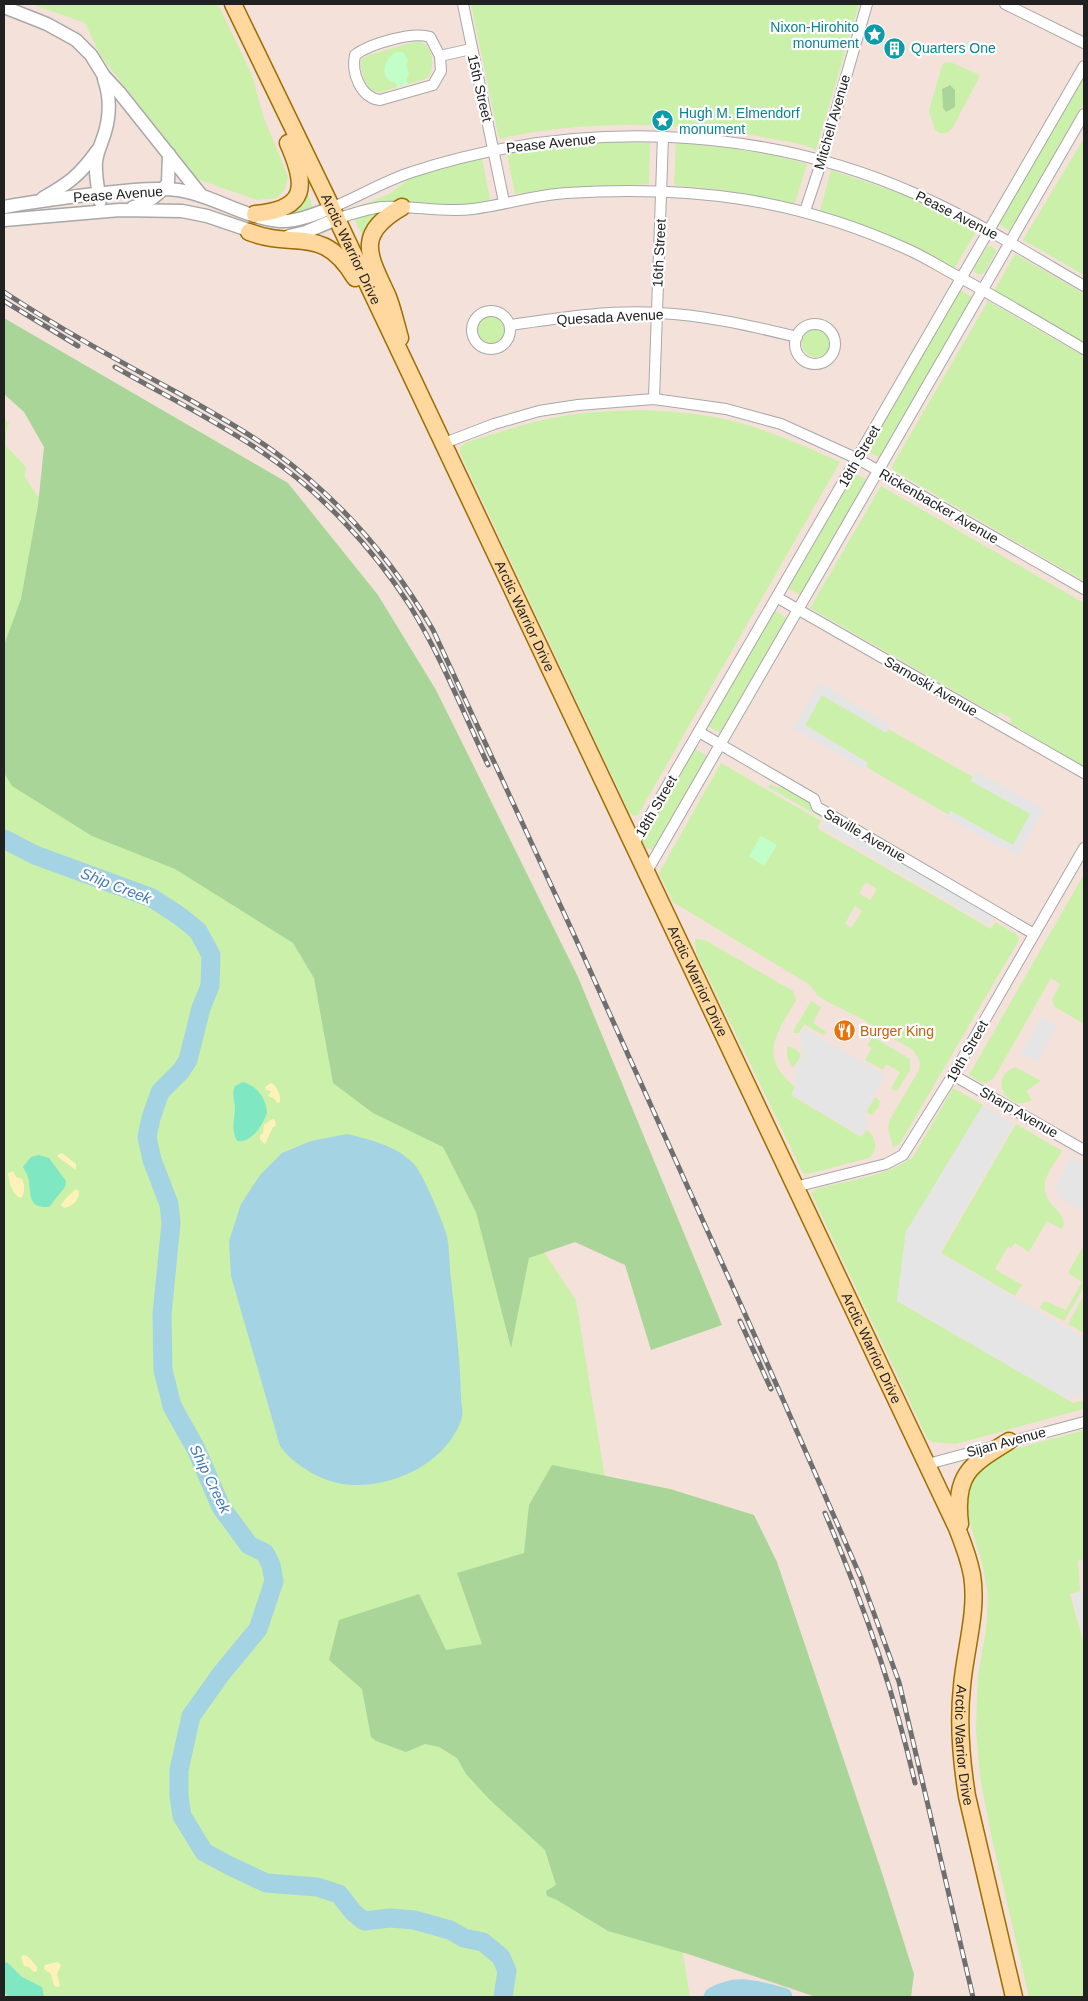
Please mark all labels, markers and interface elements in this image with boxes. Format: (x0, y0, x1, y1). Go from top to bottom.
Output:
place label: Nixon-Hirohito monument (770, 19, 859, 51)
place icon: Nixon-Hirohito monument (863, 23, 887, 47)
building icon: Quarters One (883, 36, 907, 60)
place label: Quarters One (911, 40, 996, 56)
street label: 15th Street (465, 53, 496, 123)
street label: Mitchell Avenue (811, 73, 853, 171)
place label: Hugh M. Elmendorf monument (679, 105, 800, 137)
place icon: Hugh M. Elmendorf monument (651, 109, 675, 133)
street label: Pease Avenue (505, 130, 597, 156)
street label: Pease Avenue (73, 183, 164, 205)
street label: Pease Avenue (913, 187, 1001, 243)
street label: Arctic Warrior Drive (318, 191, 384, 307)
street label: 16th Street (649, 218, 669, 288)
street label: Quesada Avenue (556, 306, 664, 328)
street label: 18th Street (835, 422, 883, 490)
street label: Rickenbacker Avenue (876, 465, 1002, 547)
street label: Arctic Warrior Drive (492, 558, 558, 674)
street label: Sarnoski Avenue (882, 653, 981, 719)
street label: 18th Street (632, 772, 680, 840)
street label: Saville Avenue (821, 805, 909, 865)
water label: Ship Creek (78, 864, 155, 907)
street label: Arctic Warrior Drive (665, 923, 731, 1039)
street label: 19th Street (943, 1017, 991, 1085)
restaurant icon: Burger King (832, 1019, 856, 1043)
place label: Burger King (860, 1023, 934, 1039)
street label: Sharp Avenue (977, 1083, 1061, 1141)
street label: Arctic Warrior Drive (839, 1290, 905, 1406)
street label: Sijan Avenue (965, 1424, 1048, 1460)
water label: Ship Creek (187, 1442, 235, 1517)
street label: Arctic Warrior Drive (952, 1684, 977, 1807)

